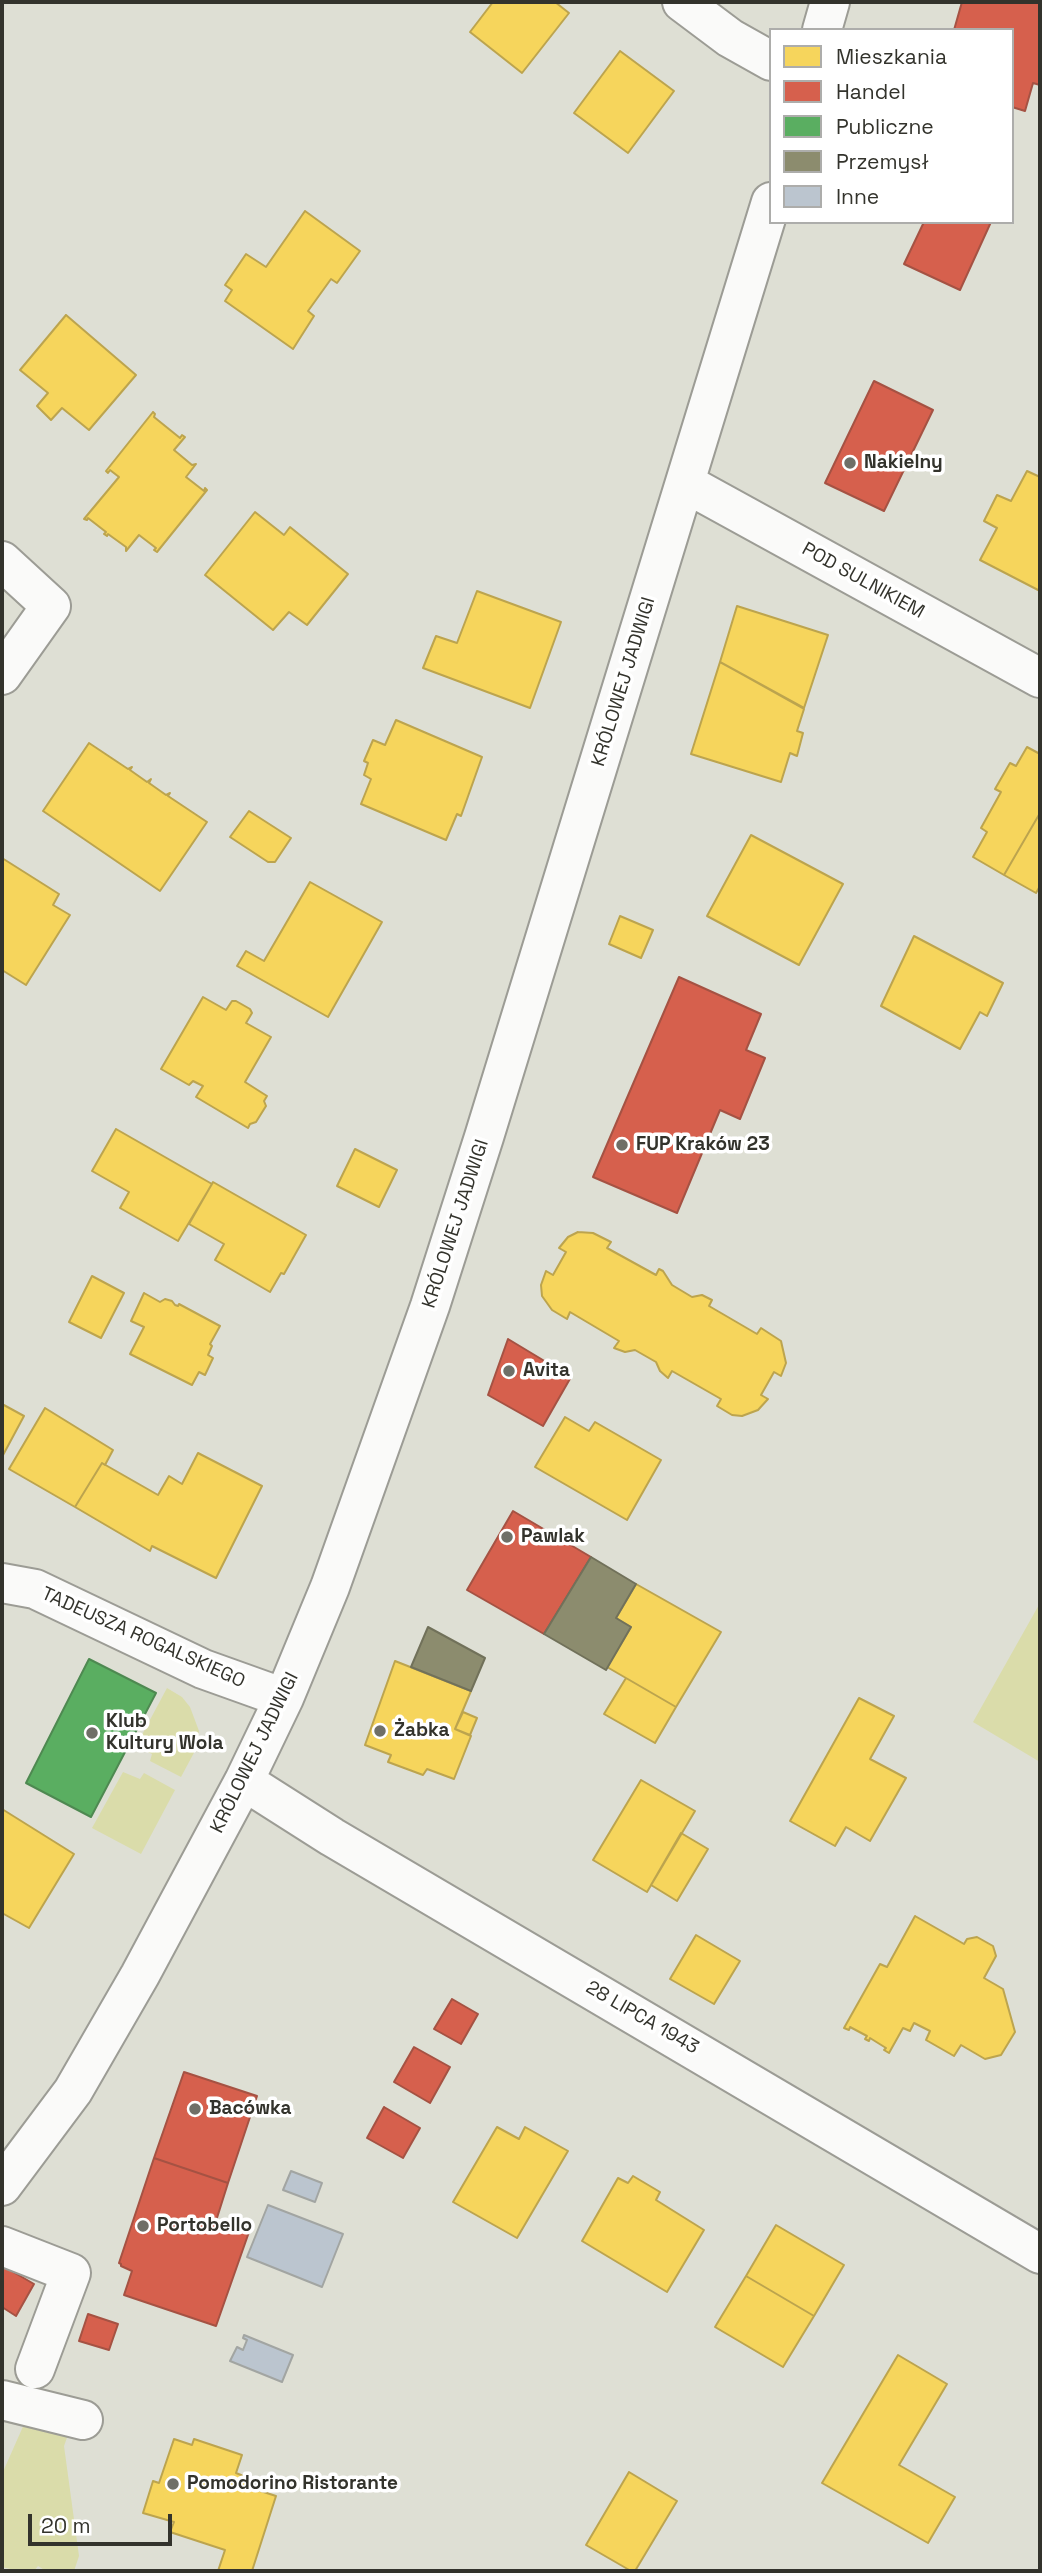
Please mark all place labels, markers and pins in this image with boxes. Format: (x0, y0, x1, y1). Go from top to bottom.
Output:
place label: Nakielny (864, 452, 943, 474)
marker: Nakielny (842, 455, 858, 471)
place label: FUP Kraków 23 (636, 1134, 770, 1156)
marker: FUP Kraków 23 (614, 1137, 630, 1153)
place label: Avita (523, 1360, 570, 1382)
marker: Avita (501, 1363, 517, 1379)
place label: Pawlak (521, 1526, 585, 1548)
marker: Pawlak (499, 1529, 515, 1545)
place label: Klub Kultury Wola (106, 1711, 223, 1755)
place label: Żabka (394, 1720, 450, 1742)
marker: Żabka (372, 1723, 388, 1739)
marker: Klub Kultury Wola (84, 1725, 100, 1741)
place label: Bacówka (209, 2098, 292, 2120)
marker: Bacówka (187, 2101, 203, 2117)
place label: Portobello (157, 2215, 252, 2237)
marker: Portobello (135, 2218, 151, 2234)
place label: Pomodorino Ristorante (187, 2473, 398, 2495)
marker: Pomodorino Ristorante (165, 2476, 181, 2492)

